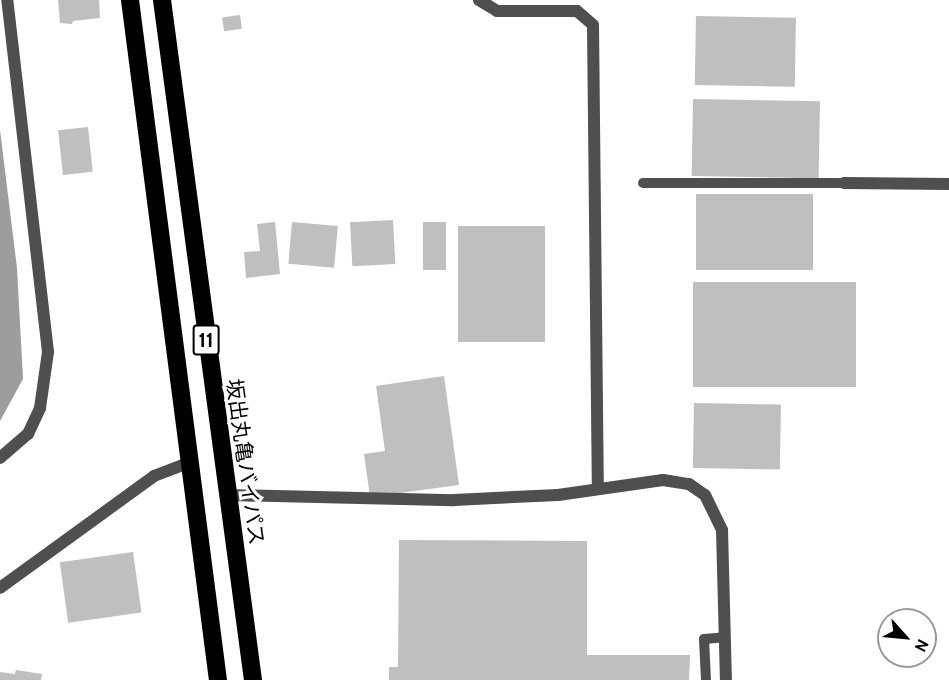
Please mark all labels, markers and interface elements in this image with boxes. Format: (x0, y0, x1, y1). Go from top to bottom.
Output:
road number: 11 (192, 323, 220, 357)
street label: 坂出丸亀バイパス (221, 377, 269, 547)
north arrow (877, 608, 937, 668)
text: N (911, 636, 933, 655)

